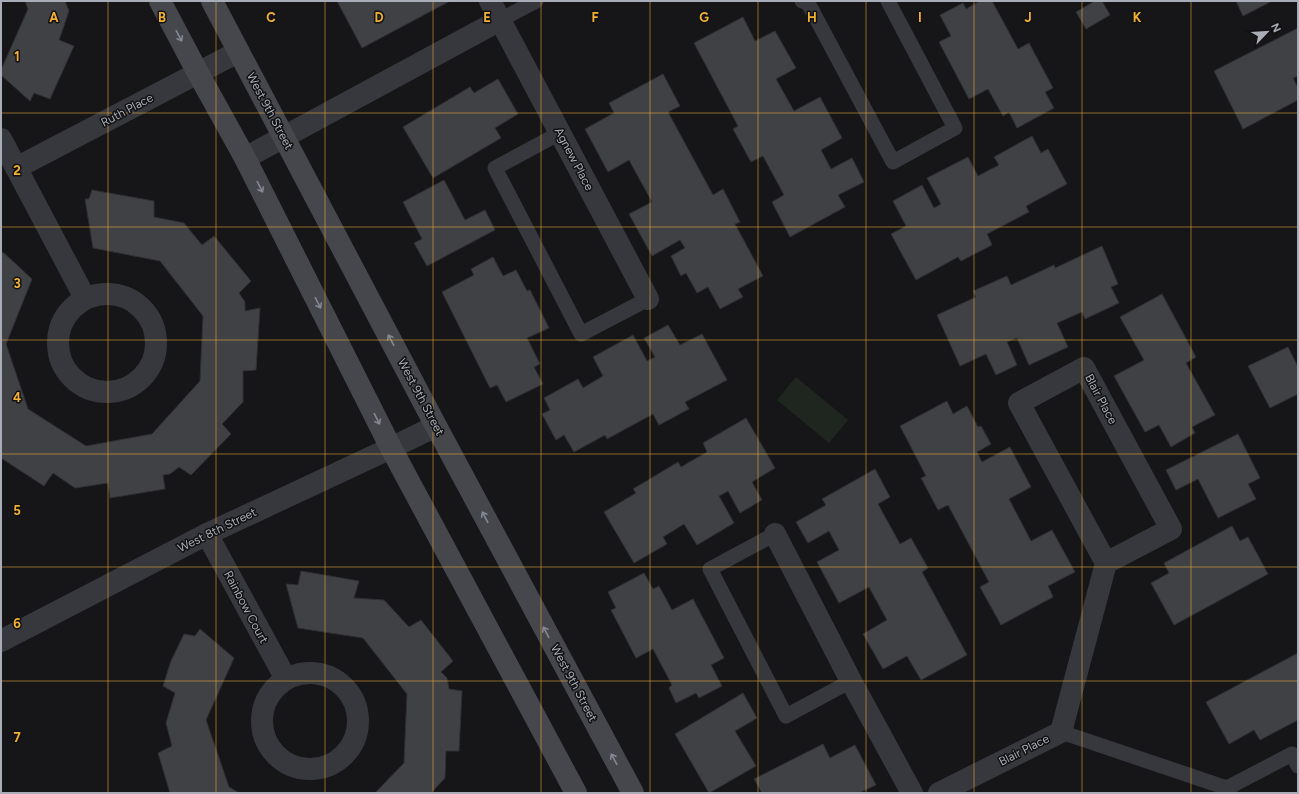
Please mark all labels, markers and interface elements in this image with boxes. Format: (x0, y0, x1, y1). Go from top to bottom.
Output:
text: A (49, 10, 59, 25)
text: B (158, 10, 166, 25)
text: C (266, 10, 276, 25)
text: D (374, 10, 384, 25)
text: E (483, 10, 491, 25)
text: F (591, 10, 599, 25)
text: G (699, 10, 709, 25)
text: H (807, 10, 817, 25)
text: I (918, 10, 922, 25)
text: J (1024, 10, 1032, 25)
text: K (1133, 10, 1142, 25)
north arrow (1247, 12, 1287, 52)
text: N (1268, 21, 1283, 35)
one-way arrow (175, 29, 183, 41)
text: 1 (14, 49, 20, 64)
street label: West 9th Street (244, 70, 296, 152)
street label: Ruth Place (98, 90, 156, 130)
street label: Agnew Place (552, 125, 597, 193)
text: 2 (13, 163, 21, 178)
one-way arrow (257, 181, 264, 193)
text: 3 (13, 276, 21, 291)
one-way arrow (315, 297, 322, 309)
one-way arrow (387, 335, 394, 347)
street label: West 9th Street (395, 356, 447, 438)
street label: Blair Place (1082, 372, 1120, 427)
text: 4 (13, 390, 21, 405)
one-way arrow (373, 413, 381, 425)
text: 5 (13, 503, 21, 518)
street label: West 8th Street (175, 505, 259, 555)
one-way arrow (481, 511, 488, 523)
street label: Rainbow Court (221, 568, 271, 646)
text: 6 (13, 616, 21, 631)
one-way arrow (542, 626, 550, 638)
street label: West 9th Street (548, 642, 600, 724)
text: 7 (13, 730, 21, 745)
street label: Blair Place (996, 731, 1052, 769)
one-way arrow (610, 753, 618, 765)

